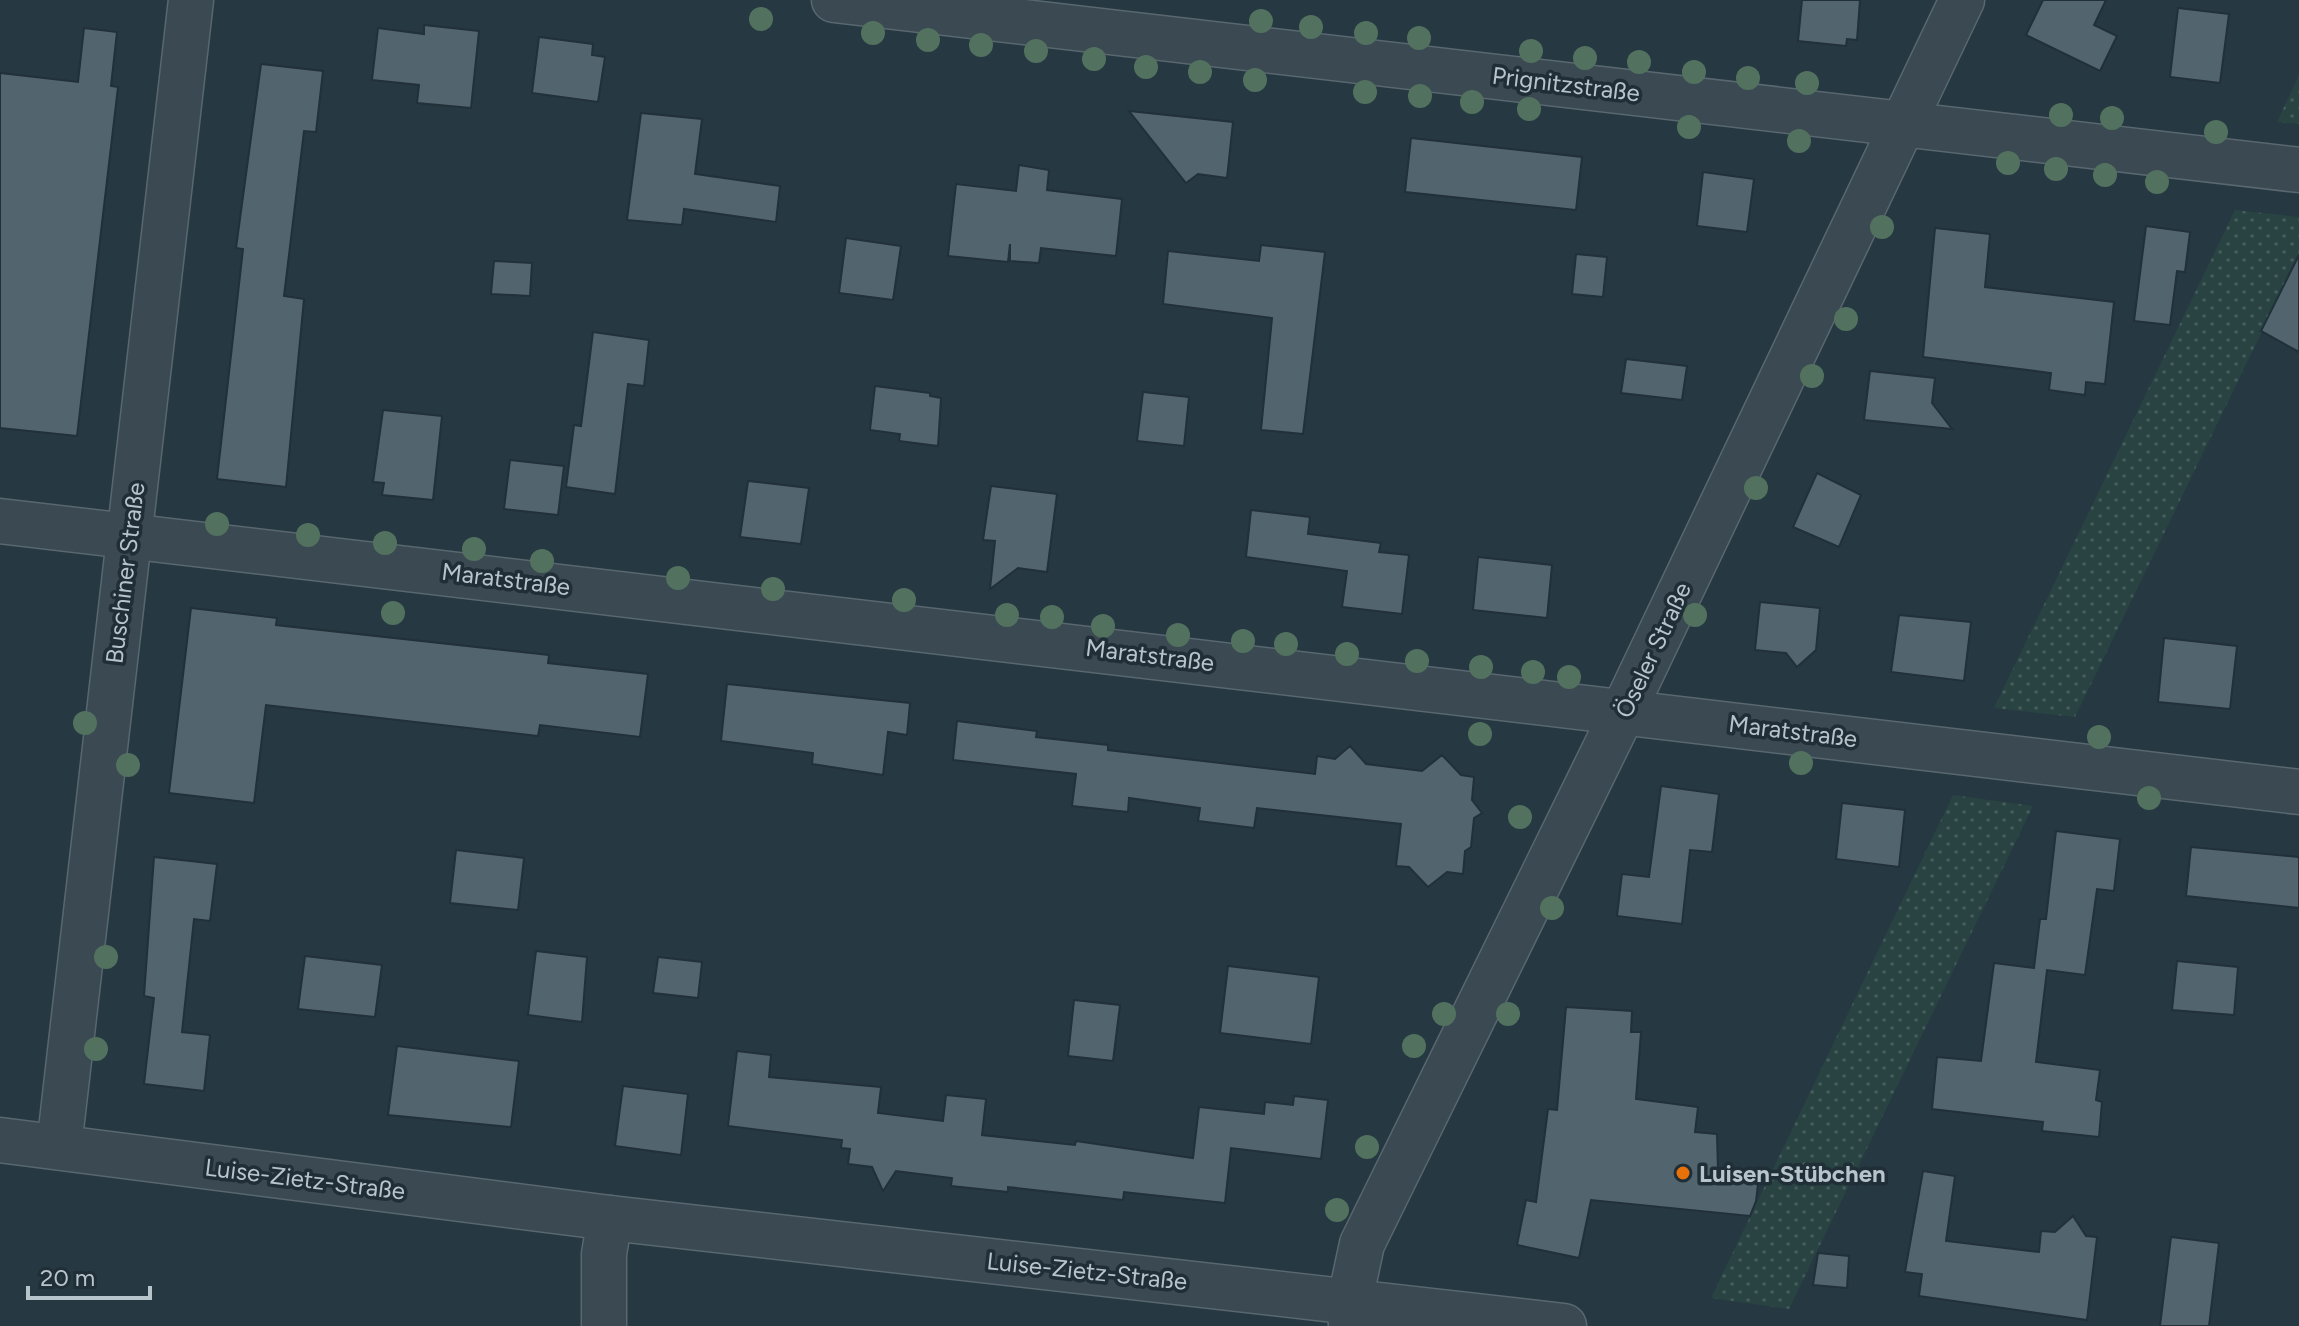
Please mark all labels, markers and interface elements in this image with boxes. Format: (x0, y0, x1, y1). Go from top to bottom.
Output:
street label: Prignitzstraße (1490, 61, 1642, 107)
street label: Buschiner Straße (99, 481, 151, 665)
street label: Maratstraße (440, 557, 572, 601)
street label: Öseler Straße (1609, 578, 1697, 722)
street label: Maratstraße (1084, 633, 1216, 677)
street label: Maratstraße (1727, 709, 1859, 753)
street label: Luise-Zietz-Straße (203, 1152, 407, 1206)
place label: Luisen-Stübchen (1699, 1159, 1886, 1188)
marker: Luisen-Stübchen (1674, 1164, 1692, 1182)
street label: Luise-Zietz-Straße (985, 1246, 1189, 1296)
scale bar (28, 1250, 150, 1300)
text: 20 m (40, 1263, 95, 1292)

